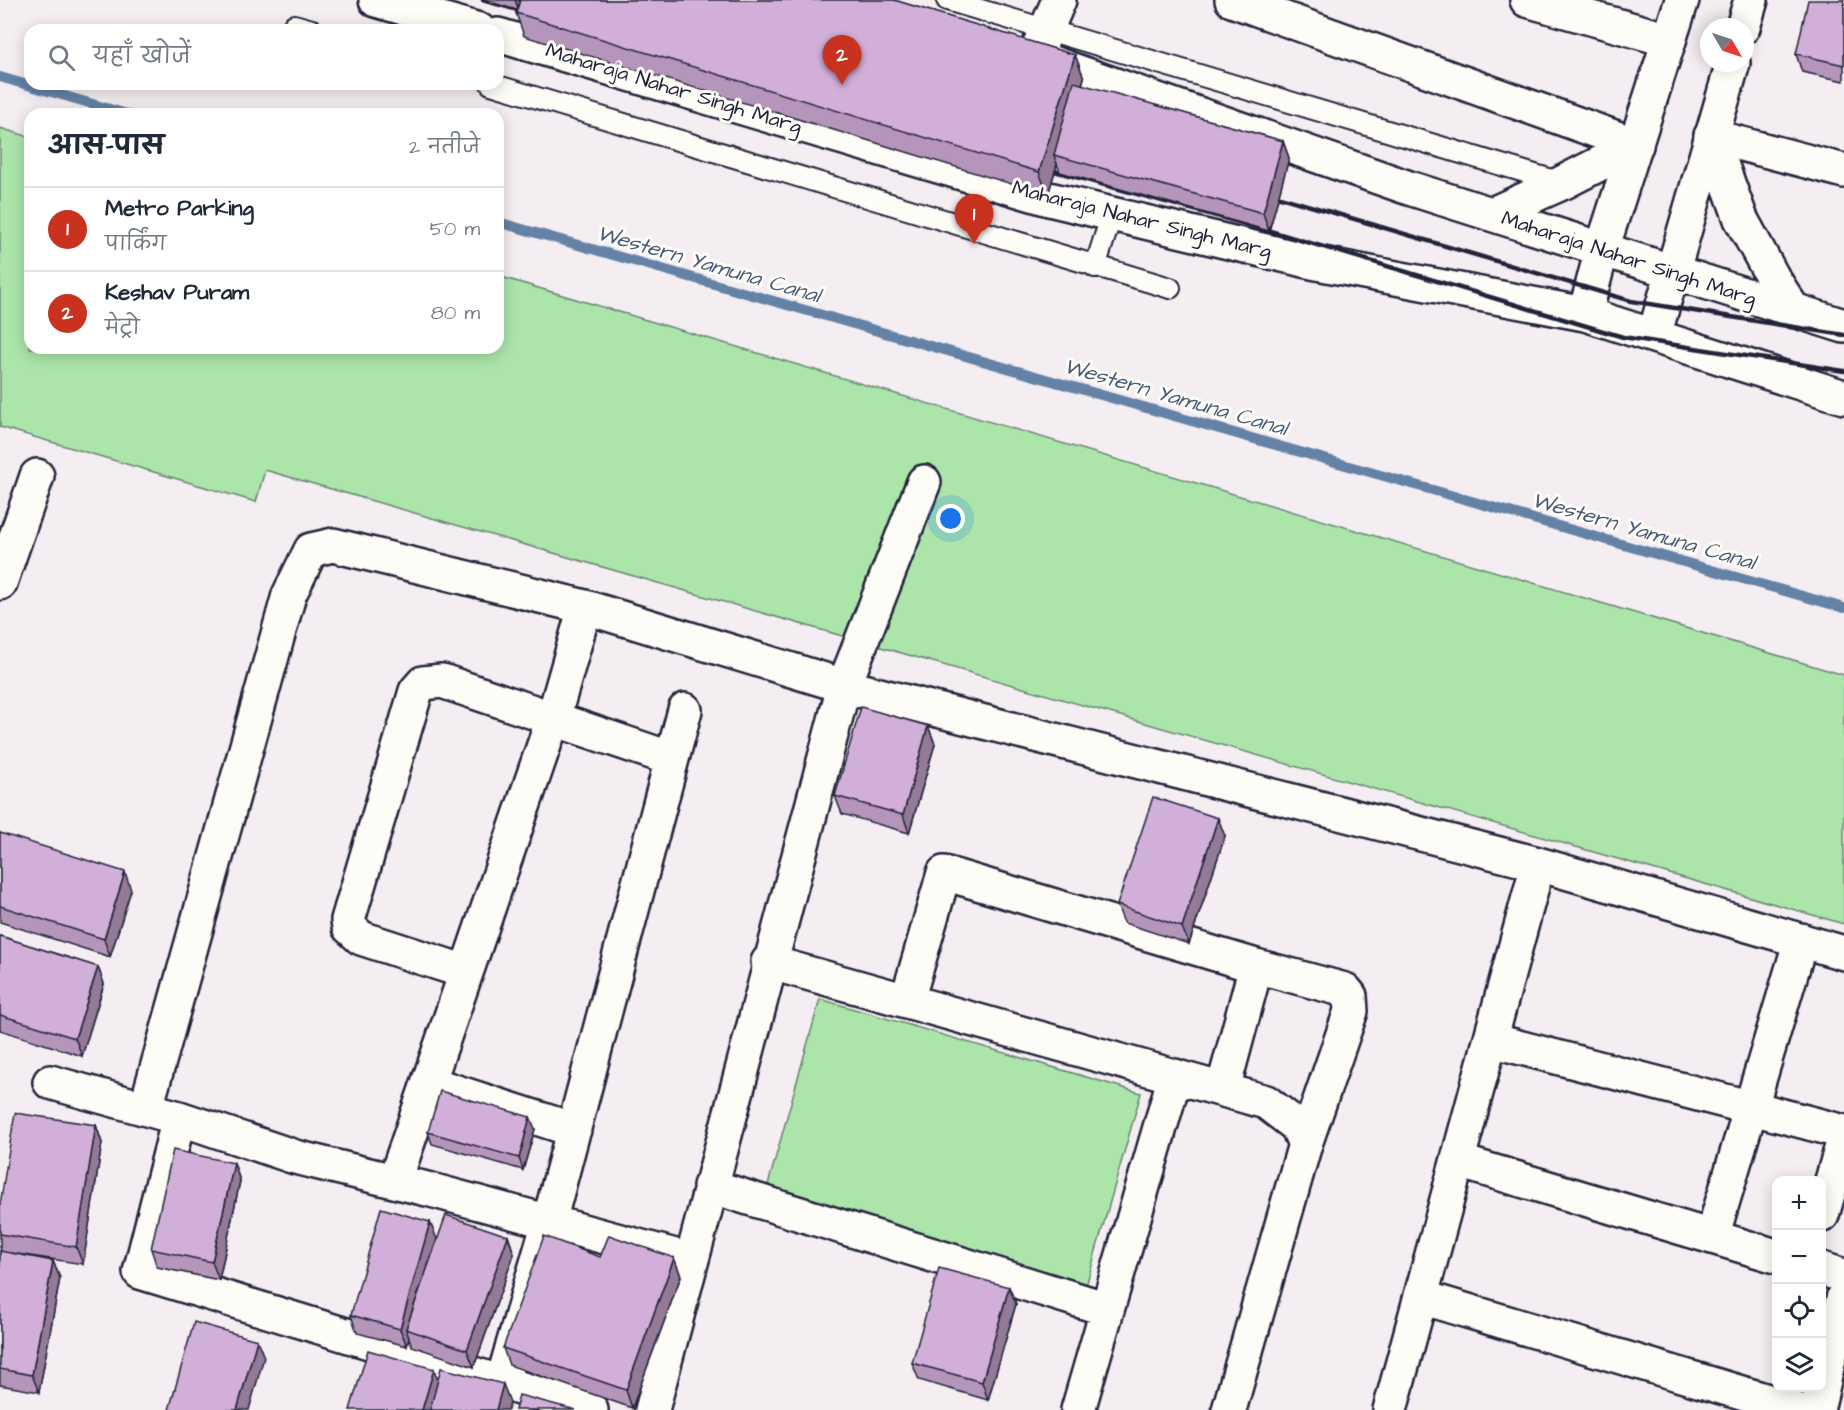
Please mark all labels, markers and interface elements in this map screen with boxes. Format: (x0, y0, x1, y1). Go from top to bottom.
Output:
north arrow (1700, 18, 1754, 72)
search box (24, 24, 504, 90)
street label: Maharaja Nahar Singh Marg (542, 36, 806, 143)
pin: 2 (822, 36, 862, 85)
icon: search (45, 41, 78, 74)
text: यहाँ खोजें (93, 41, 191, 72)
text: आस-पास (48, 128, 164, 164)
text: 2 नतीजे (409, 133, 480, 161)
street label: Maharaja Nahar Singh Marg (1009, 173, 1275, 268)
text: Metro Parking (105, 193, 254, 224)
pin: 1 (954, 194, 994, 244)
street label: Maharaja Nahar Singh Marg (1497, 204, 1760, 315)
text: 1 (66, 215, 69, 243)
text: 50 m (430, 215, 480, 243)
water label: Western Yamuna Canal (593, 218, 826, 312)
text: पार्किंग (105, 230, 166, 258)
text: Keshav Puram (105, 277, 249, 308)
text: 2 (62, 299, 73, 327)
text: 80 m (431, 299, 480, 327)
text: मेट्रो (105, 314, 140, 342)
water label: Western Yamuna Canal (1060, 351, 1293, 445)
water label: Western Yamuna Canal (1528, 485, 1761, 579)
your location (936, 504, 965, 533)
map controls (1772, 1176, 1826, 1392)
button: + (1772, 1176, 1826, 1230)
button: − (1772, 1230, 1826, 1284)
button: locate (1772, 1284, 1826, 1338)
button: layers (1772, 1338, 1826, 1392)

